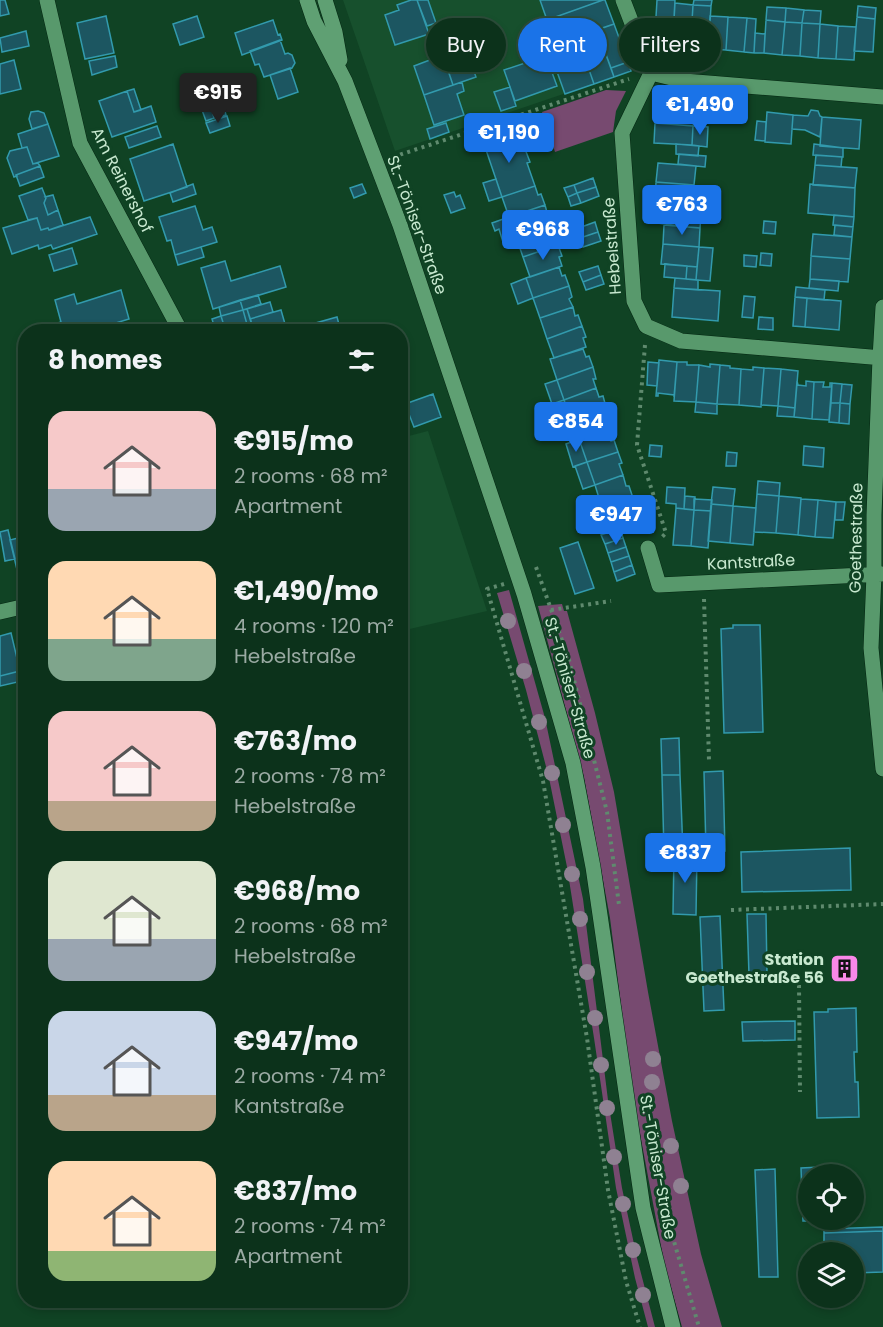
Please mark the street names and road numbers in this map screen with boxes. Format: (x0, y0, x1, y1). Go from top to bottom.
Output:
street label: Am Reinershof (86, 123, 158, 237)
street label: St.-Töniser-Straße (381, 152, 453, 298)
street label: Hebelstraße (597, 197, 627, 295)
street label: Goethestraße (844, 483, 868, 593)
street label: Kantstraße (706, 548, 796, 576)
street label: St.-Töniser-Straße (539, 614, 601, 762)
street label: St.-Töniser-Straße (634, 1093, 682, 1241)

